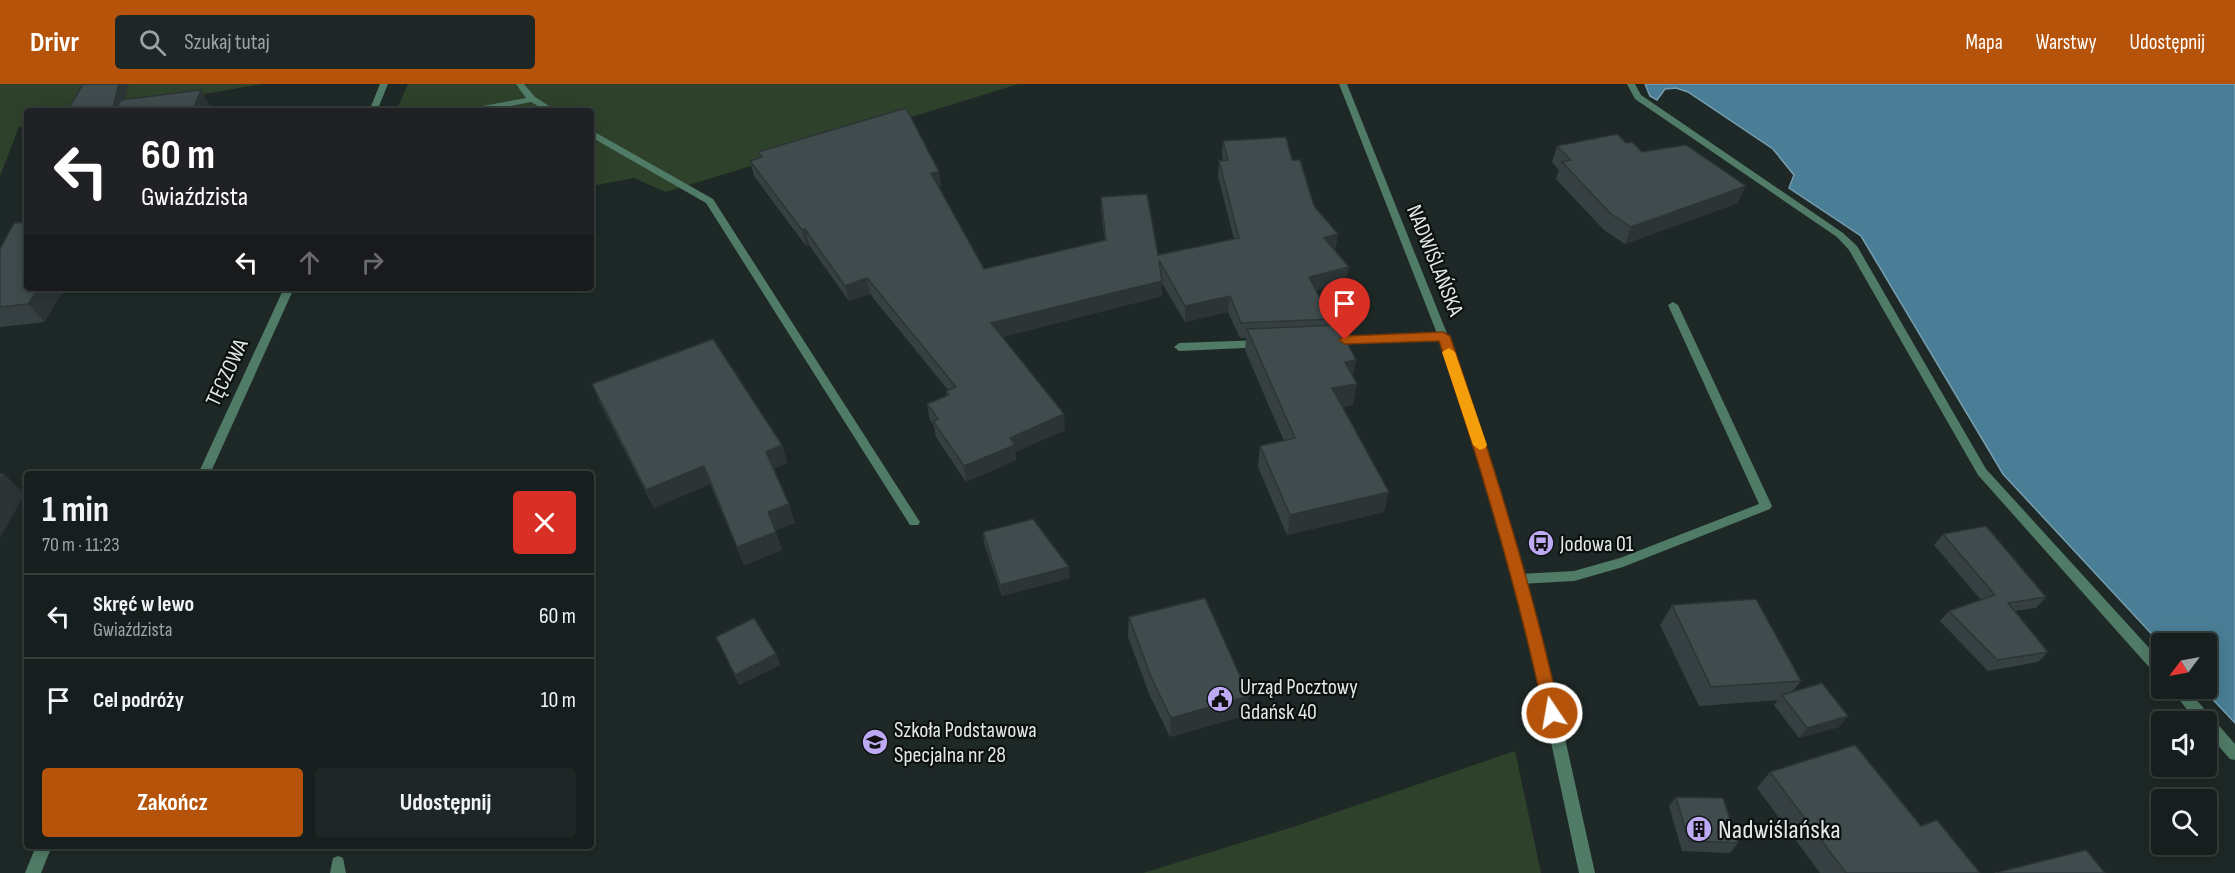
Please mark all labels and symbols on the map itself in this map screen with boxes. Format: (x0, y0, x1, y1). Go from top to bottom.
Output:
street label: NADWIŚLAŃSKA (1400, 201, 1469, 321)
pin (1319, 278, 1370, 340)
street label: TĘCZOWA (200, 334, 255, 411)
bus stop icon: Jodowa 01 (1526, 528, 1556, 558)
place label: Jodowa 01 (1559, 531, 1634, 558)
north arrow (2151, 633, 2217, 699)
place label: Urząd Pocztowy Gdańsk 40 (1240, 674, 1358, 726)
position arrow (1520, 681, 1584, 745)
public building icon: Urząd Pocztowy Gdańsk 40 (1205, 684, 1235, 714)
place label: Szkoła Podstawowa Specjalna nr 28 (894, 717, 1037, 769)
school or university icon: Szkoła Podstawowa Specjalna nr 28 (860, 727, 890, 757)
building icon: Nadwiślańska (1684, 814, 1714, 844)
place label: Nadwiślańska (1718, 814, 1841, 846)

